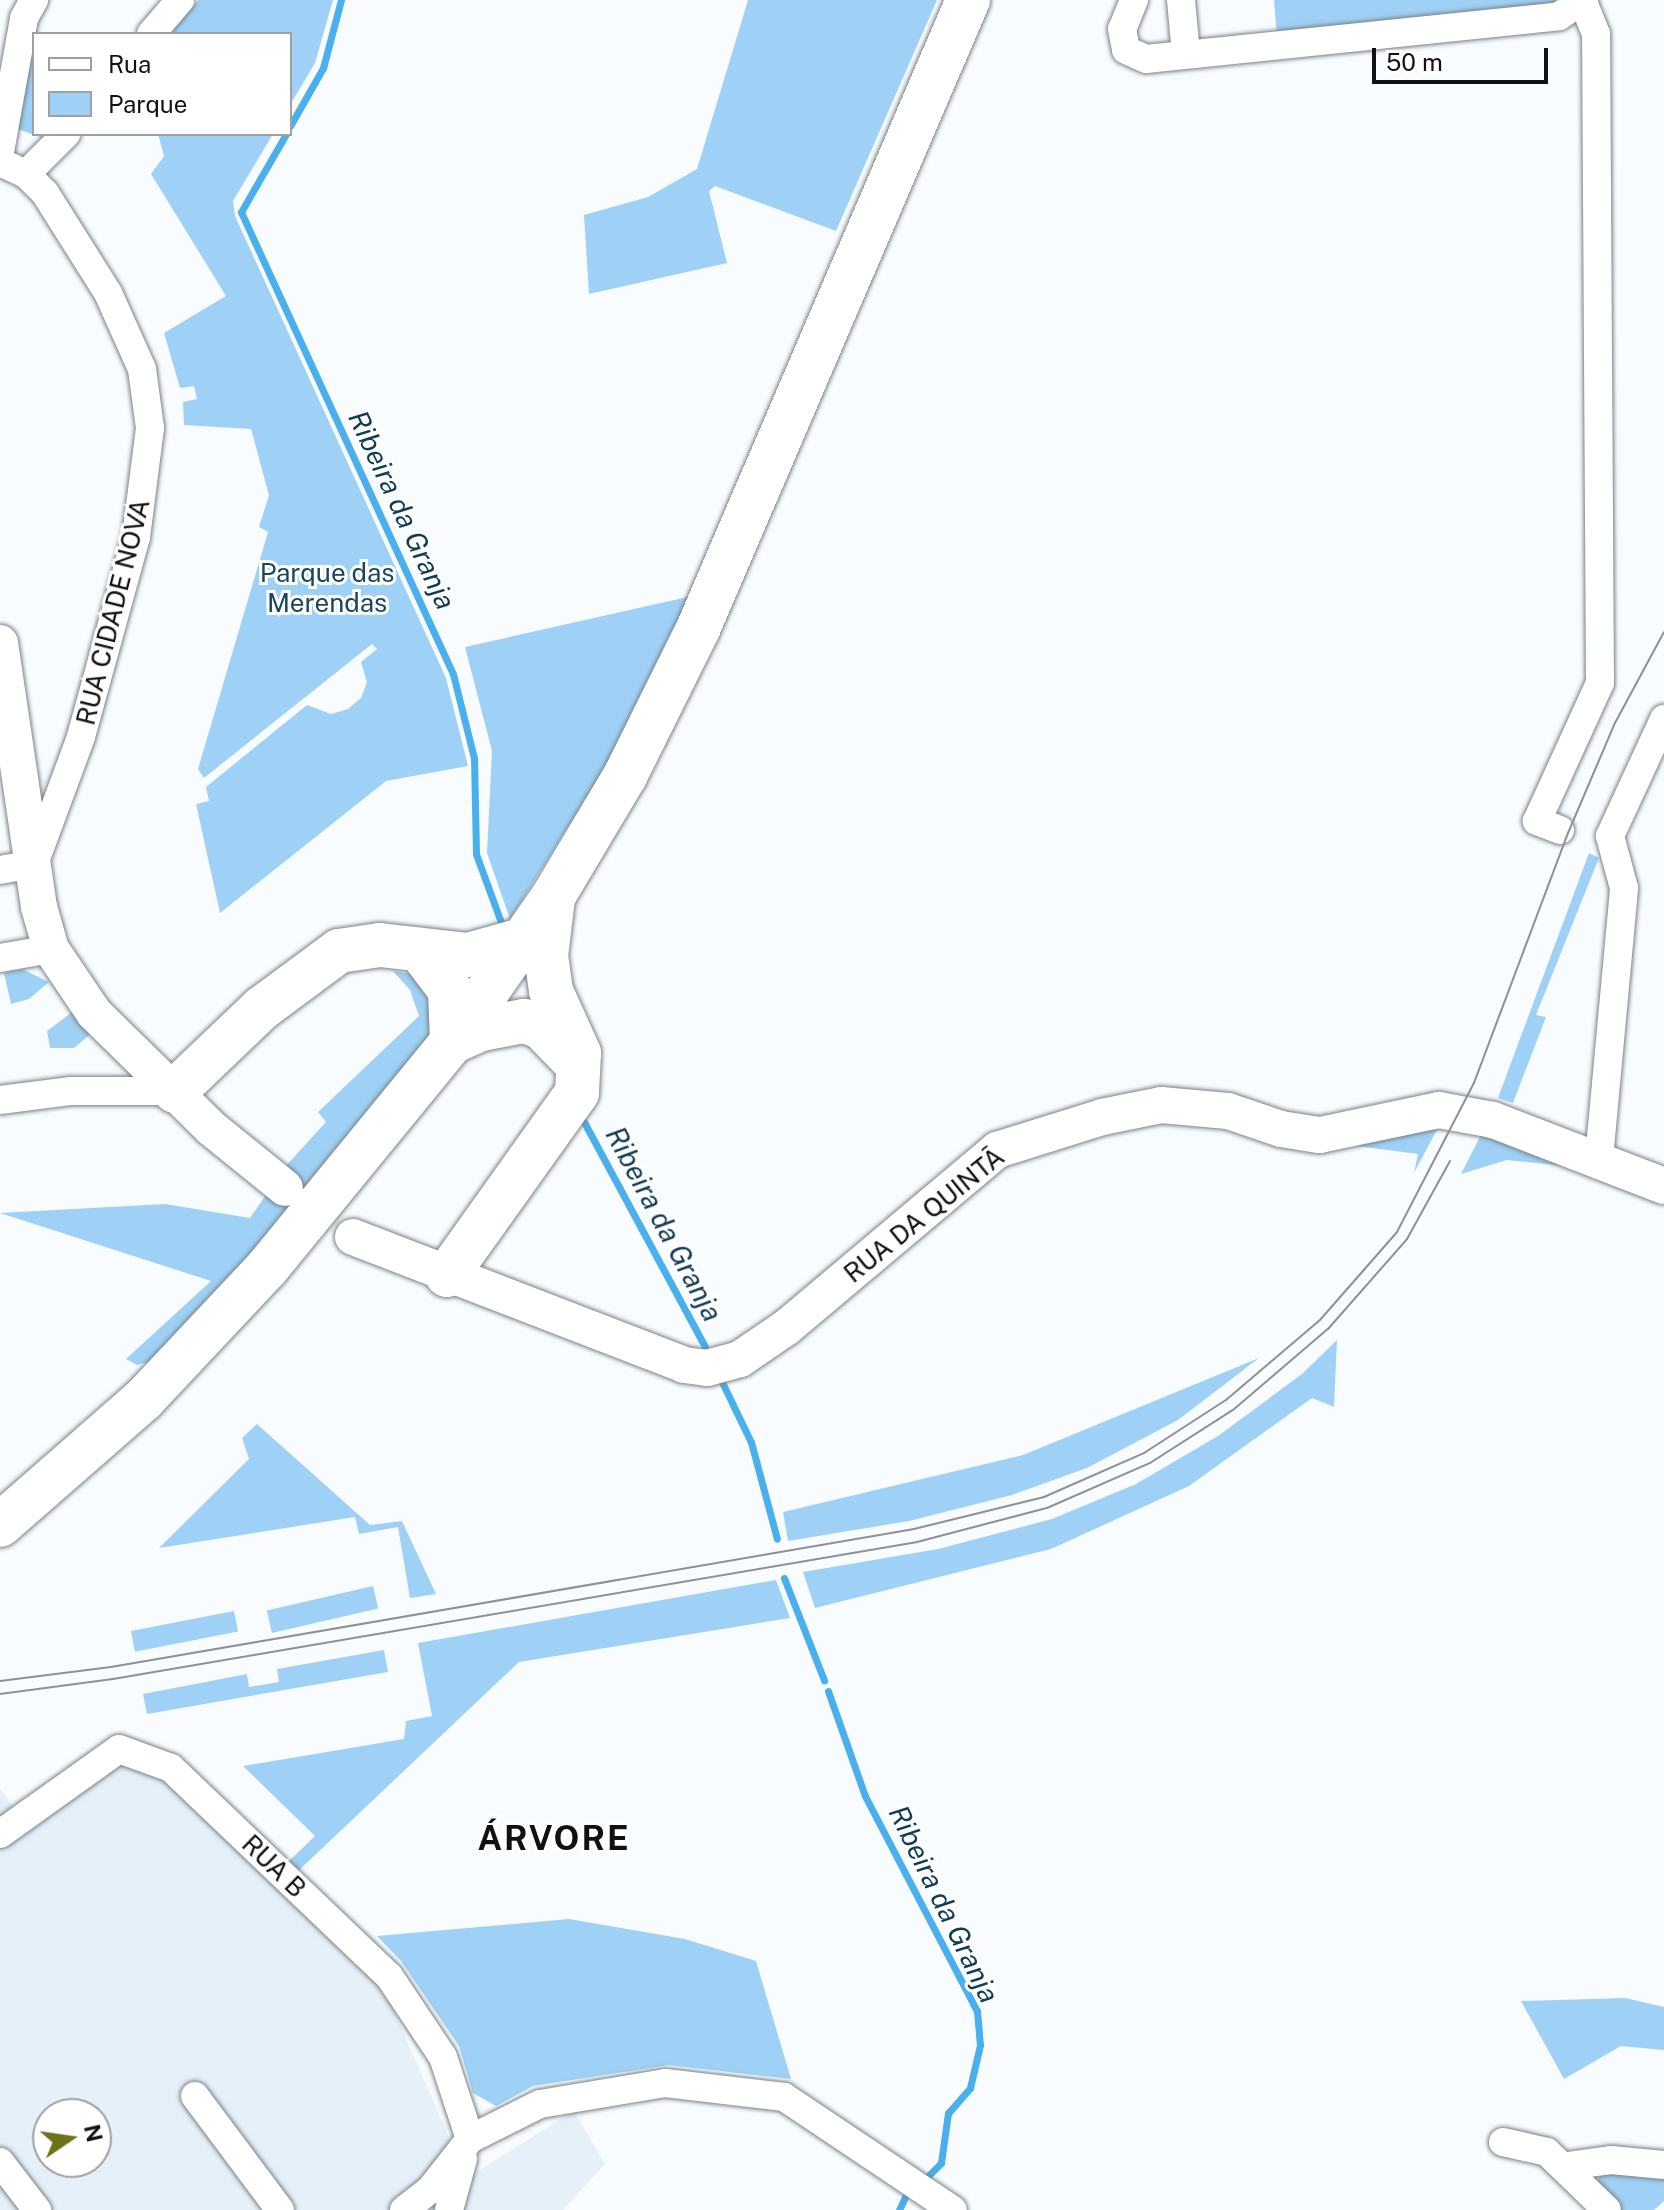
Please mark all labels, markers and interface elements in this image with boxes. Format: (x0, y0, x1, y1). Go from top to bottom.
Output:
legend (32, 32, 292, 136)
scale bar (1376, 32, 1552, 82)
text: 50 m (1386, 48, 1443, 76)
text: Rua (108, 50, 151, 78)
text: Parque (108, 90, 187, 118)
water label: Ribeira da Granja (341, 405, 463, 615)
street label: RUA CIDADE NOVA (70, 496, 156, 728)
park label: Parque das Merendas (259, 557, 395, 618)
water label: Ribeira da Granja (599, 1121, 729, 1327)
street label: RUA DA QUINTÃ (838, 1141, 1010, 1289)
water label: Ribeira da Granja (882, 1800, 1006, 2008)
district label: ÁRVORE (477, 1819, 631, 1859)
street label: RUA B (236, 1828, 312, 1904)
north arrow (32, 2098, 112, 2178)
text: N (79, 2122, 108, 2144)

